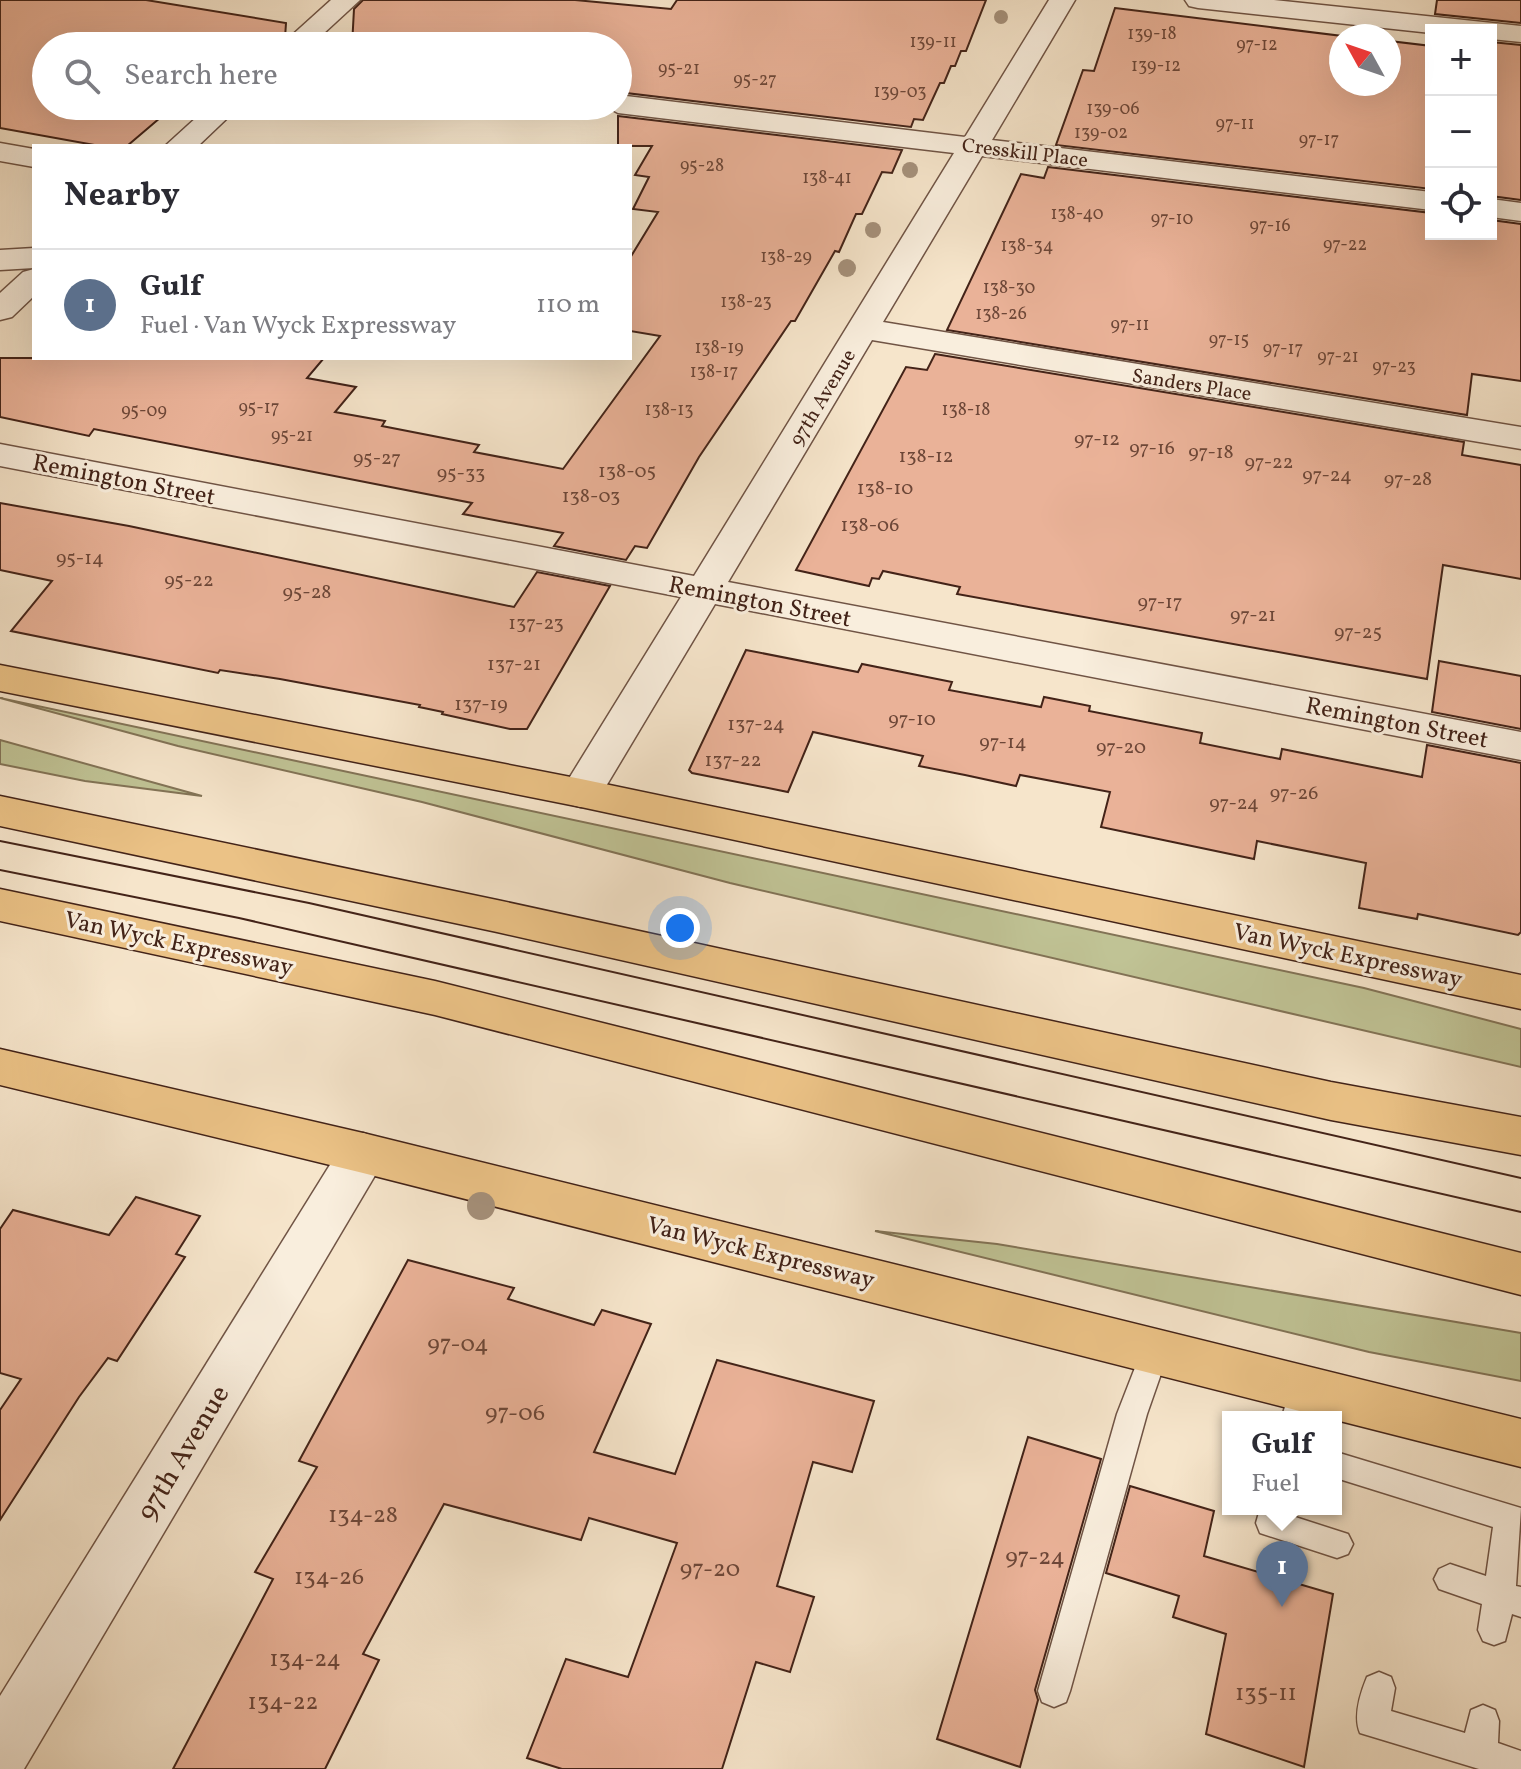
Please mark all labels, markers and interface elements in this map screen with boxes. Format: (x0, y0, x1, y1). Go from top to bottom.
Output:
house number: 139-18 (1127, 22, 1177, 47)
north arrow (1329, 24, 1401, 96)
map controls (1425, 24, 1497, 240)
button: + (1425, 24, 1497, 96)
house number: 139-11 (909, 30, 957, 55)
search box (32, 32, 632, 120)
house number: 97-12 (1236, 33, 1278, 58)
icon: search (60, 54, 104, 98)
house number: 139-12 (1131, 54, 1181, 79)
text: Search here (124, 55, 278, 97)
house number: 95-21 (658, 57, 700, 82)
house number: 95-27 (733, 68, 777, 93)
house number: 139-03 (874, 80, 926, 105)
button: − (1425, 96, 1497, 168)
house number: 139-06 (1086, 97, 1140, 122)
house number: 97-11 (1216, 112, 1254, 137)
house number: 139-02 (1074, 121, 1128, 146)
house number: 97-17 (1299, 128, 1339, 153)
street label: Cresskill Place (960, 132, 1089, 176)
house number: 95-28 (680, 154, 724, 179)
house number: 138-41 (802, 166, 852, 191)
button: locate (1425, 168, 1497, 240)
text: Nearby (64, 173, 180, 220)
house number: 138-40 (1050, 202, 1104, 227)
house number: 97-10 (1151, 207, 1194, 232)
house number: 97-16 (1250, 214, 1291, 239)
house number: 97-22 (1323, 233, 1367, 258)
house number: 138-34 (1001, 234, 1053, 259)
house number: 138-29 (760, 245, 812, 270)
text: Gulf (140, 266, 202, 308)
house number: 138-30 (983, 276, 1035, 301)
text: 1 (85, 287, 95, 323)
text: 110 m (536, 287, 600, 323)
house number: 138-23 (720, 290, 772, 315)
house number: 138-26 (975, 302, 1027, 327)
text: Fuel · Van Wyck Expressway (140, 308, 456, 344)
house number: 97-11 (1111, 313, 1149, 338)
house number: 97-15 (1209, 328, 1249, 353)
house number: 138-19 (694, 336, 744, 361)
house number: 97-17 (1263, 337, 1303, 362)
street label: 97th Avenue (784, 344, 864, 452)
house number: 97-21 (1317, 345, 1359, 370)
house number: 97-23 (1372, 355, 1416, 380)
house number: 138-17 (690, 360, 738, 385)
street label: Sanders Place (1130, 363, 1253, 409)
house number: 95-17 (238, 396, 280, 421)
house number: 138-13 (644, 398, 694, 423)
house number: 138-18 (941, 398, 991, 423)
house number: 95-09 (121, 399, 167, 424)
house number: 95-21 (271, 424, 313, 449)
house number: 97-12 (1074, 426, 1120, 454)
house number: 97-16 (1129, 435, 1175, 463)
house number: 97-18 (1188, 439, 1234, 467)
house number: 138-12 (898, 443, 954, 471)
house number: 95-27 (353, 445, 401, 473)
street label: Remington Street (29, 447, 218, 515)
house number: 97-22 (1244, 449, 1294, 477)
house number: 138-05 (598, 458, 656, 486)
house number: 95-33 (437, 460, 485, 488)
house number: 97-24 (1302, 462, 1352, 490)
house number: 97-28 (1384, 466, 1432, 494)
house number: 138-10 (857, 475, 913, 503)
house number: 138-03 (562, 483, 620, 511)
house number: 138-06 (841, 512, 899, 540)
house number: 95-14 (56, 545, 104, 573)
house number: 95-22 (164, 567, 214, 595)
street label: Remington Street (665, 569, 854, 637)
house number: 95-28 (282, 579, 332, 607)
house number: 97-17 (1137, 589, 1183, 617)
house number: 97-21 (1230, 602, 1276, 630)
house number: 137-23 (508, 610, 564, 638)
house number: 97-25 (1334, 619, 1382, 647)
house number: 137-21 (487, 651, 541, 679)
street label: Remington Street (1302, 690, 1491, 758)
house number: 137-19 (454, 691, 508, 719)
house number: 97-10 (888, 706, 936, 734)
house number: 137-24 (727, 711, 785, 739)
house number: 97-14 (979, 729, 1027, 757)
house number: 97-20 (1096, 734, 1146, 762)
house number: 137-22 (705, 747, 761, 775)
house number: 97-26 (1270, 780, 1318, 808)
house number: 97-24 (1209, 790, 1259, 818)
street label: Van Wyck Expressway (61, 904, 296, 986)
your location (660, 908, 700, 948)
street label: Van Wyck Expressway (1230, 916, 1465, 998)
street label: Van Wyck Expressway (643, 1209, 878, 1299)
house number: 97-04 (427, 1328, 489, 1362)
street label: 97th Avenue (128, 1378, 240, 1528)
house number: 97-06 (485, 1397, 545, 1431)
popup (1222, 1411, 1342, 1515)
text: Gulf (1251, 1424, 1313, 1466)
text: Fuel (1251, 1466, 1300, 1502)
house number: 134-28 (328, 1499, 398, 1533)
house number: 97-24 (1005, 1541, 1065, 1575)
pin: 1 (1256, 1541, 1308, 1607)
house number: 97-20 (680, 1553, 740, 1587)
house number: 134-26 (294, 1561, 364, 1595)
house number: 134-24 (269, 1643, 341, 1677)
house number: 135-11 (1235, 1677, 1297, 1711)
house number: 134-22 (248, 1686, 318, 1720)

